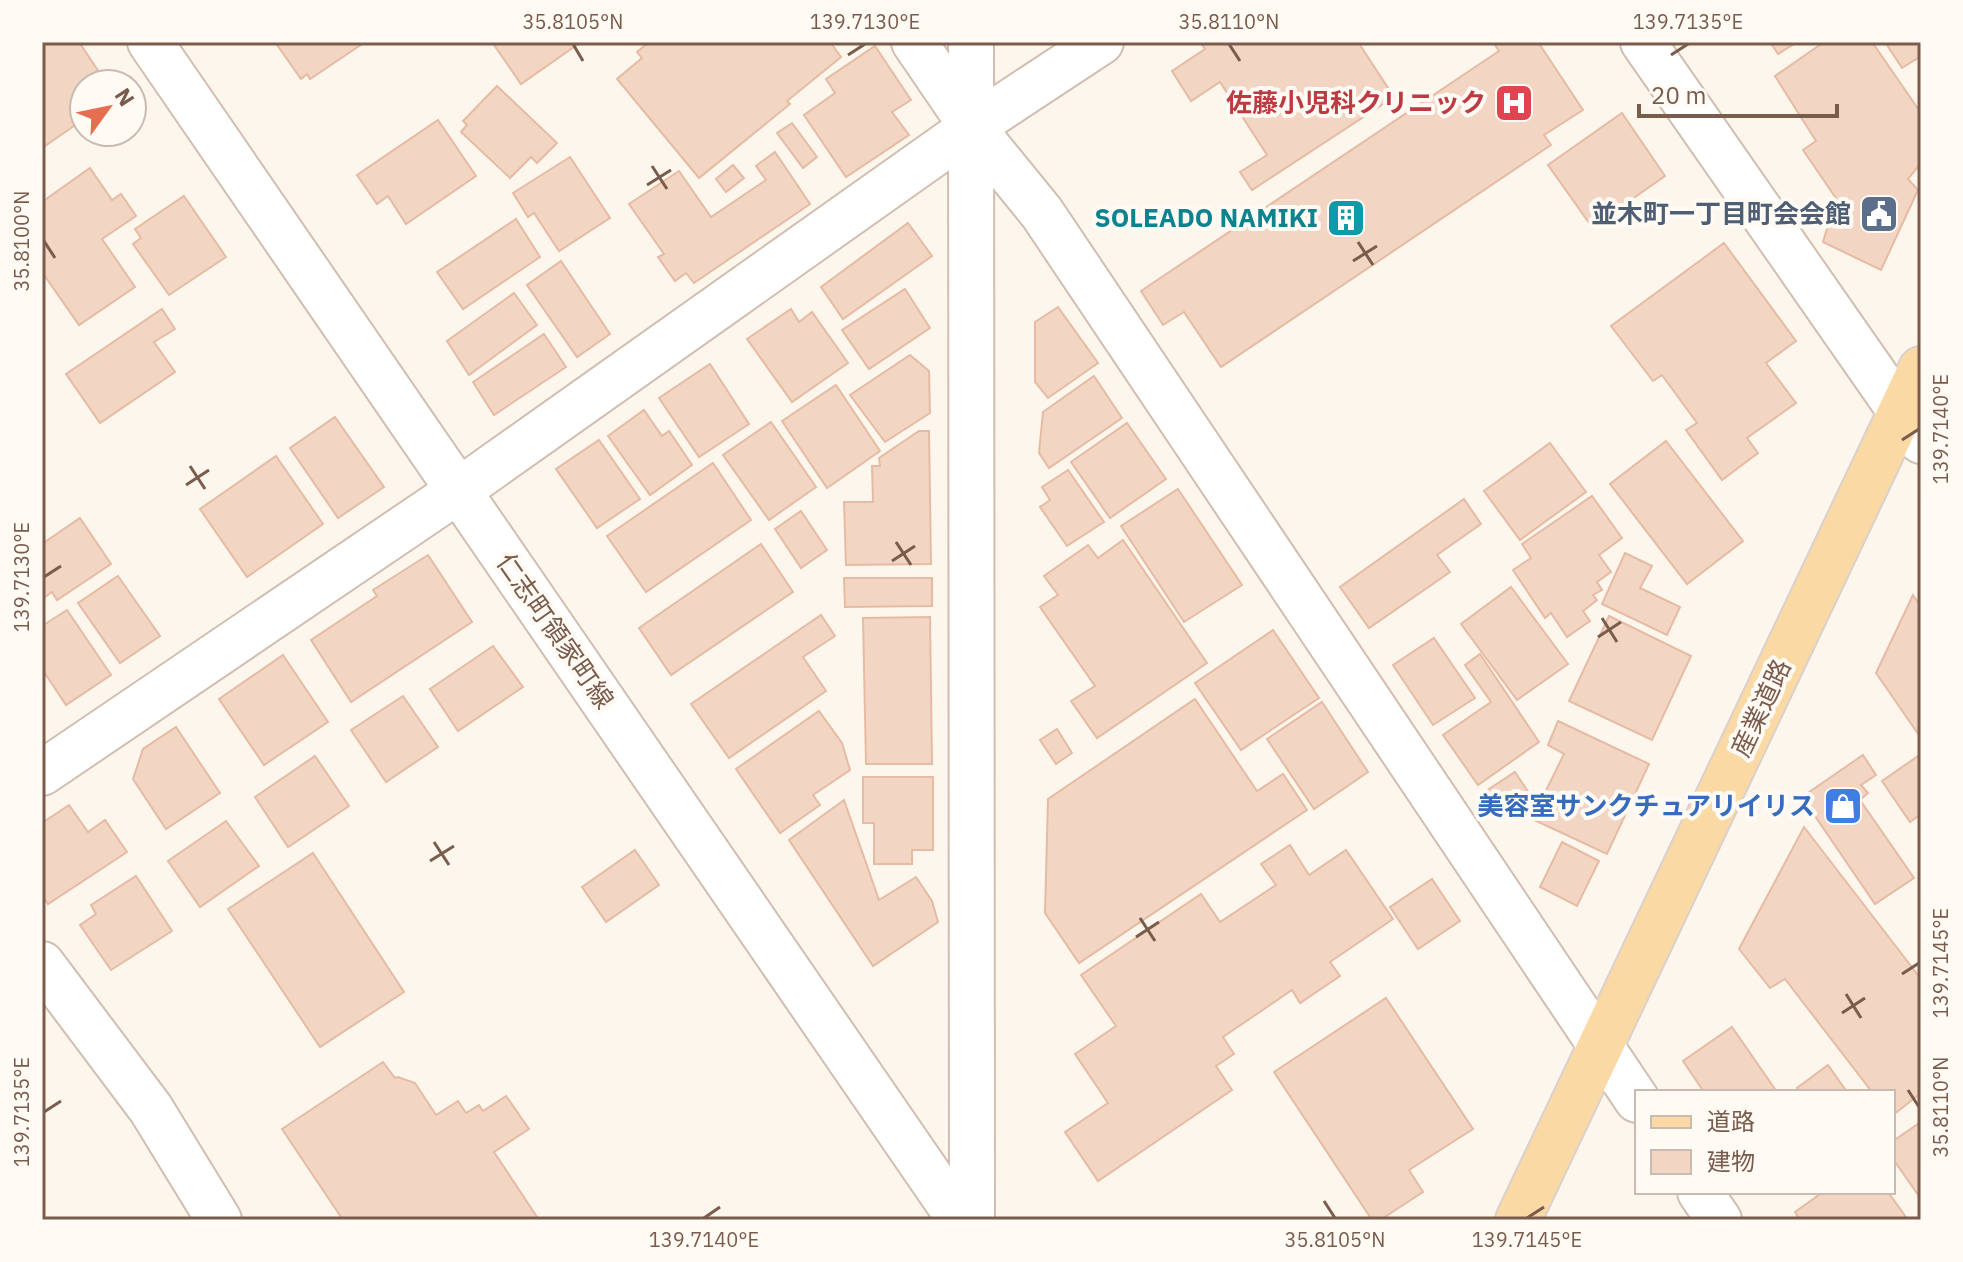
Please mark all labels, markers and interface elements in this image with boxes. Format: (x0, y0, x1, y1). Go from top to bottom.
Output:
text: 35.8105°N (523, 8, 623, 35)
text: 139.7130°E (810, 8, 920, 35)
text: 35.8110°N (1179, 8, 1279, 35)
text: 139.7135°E (1633, 8, 1743, 35)
north arrow (68, 68, 148, 148)
scale bar (1639, 68, 1837, 118)
text: 20 m (1651, 79, 1706, 111)
text: N (109, 82, 142, 111)
hospital icon: 佐藤小児科クリニック (1493, 82, 1535, 124)
place label: 佐藤小児科クリニック (1226, 85, 1486, 119)
text: 35.8100°N (8, 191, 35, 291)
public building icon: 並木町一丁目町会会館 (1858, 193, 1900, 235)
place label: 並木町一丁目町会会館 (1591, 196, 1851, 230)
building icon: SOLEADO NAMIKI (1325, 197, 1367, 239)
place label: SOLEADO NAMIKI (1095, 200, 1318, 234)
text: 139.7140°E (1927, 374, 1954, 484)
text: 139.7130°E (8, 522, 35, 632)
street label: 仁志町領家町線 (490, 546, 622, 715)
street label: 産業道路 (1723, 653, 1797, 762)
shop icon: 美容室サンクチュアリイリス (1822, 785, 1864, 827)
place label: 美容室サンクチュアリイリス (1478, 788, 1815, 822)
text: 139.7145°E (1927, 908, 1954, 1018)
text: 139.7135°E (8, 1057, 35, 1167)
text: 35.8110°N (1927, 1057, 1954, 1157)
legend (1635, 1090, 1895, 1194)
text: 道路 (1707, 1105, 1755, 1137)
text: 建物 (1707, 1145, 1755, 1177)
text: 139.7140°E (649, 1226, 759, 1253)
text: 35.8105°N (1285, 1226, 1385, 1253)
text: 139.7145°E (1472, 1226, 1582, 1253)

